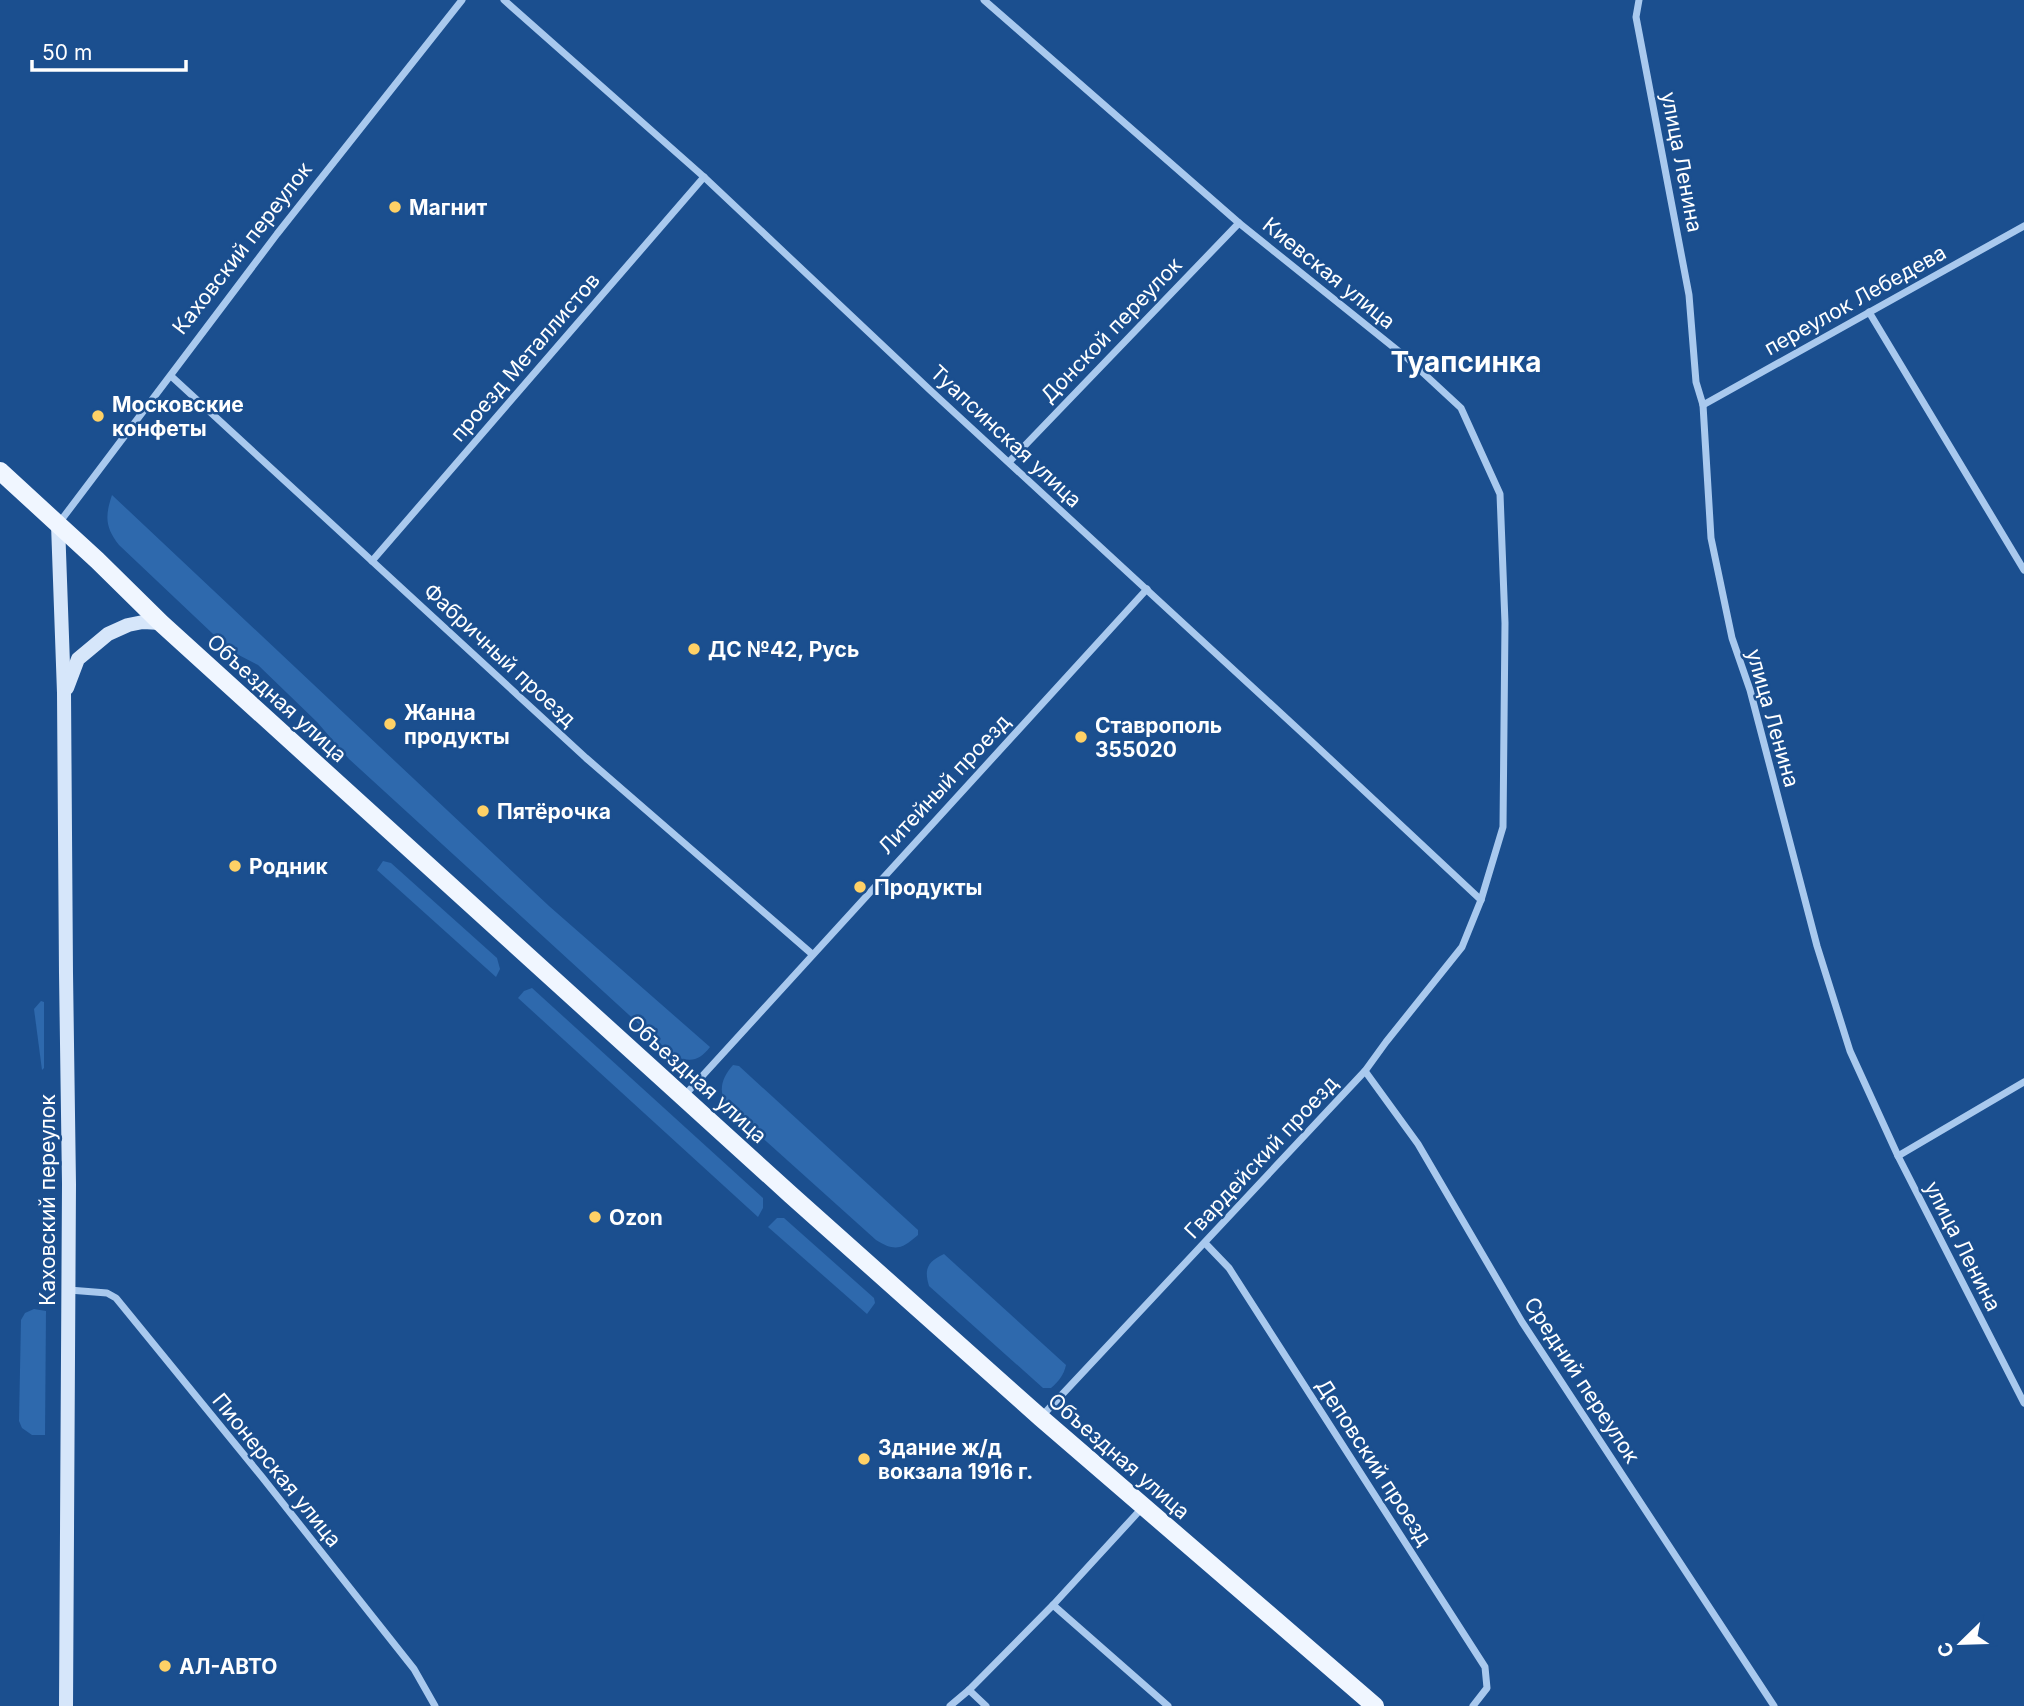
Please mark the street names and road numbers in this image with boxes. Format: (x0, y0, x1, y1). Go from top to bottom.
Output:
street label: улица Ленина (1656, 90, 1708, 234)
street label: Каховский переулок (167, 156, 317, 339)
street label: Киевская улица (1258, 212, 1400, 334)
street label: переулок Лебедева (1760, 240, 1950, 360)
street label: Донской переулок (1035, 252, 1187, 408)
street label: проезд Металлистов (445, 268, 605, 446)
street label: Туапсинская улица (925, 360, 1087, 512)
street label: Фабричный проезд (419, 578, 581, 732)
street label: Объездная улица (202, 629, 352, 767)
street label: улица Ленина (1741, 646, 1805, 790)
street label: Литейный проезд (873, 709, 1015, 859)
street label: Объездная улица (622, 1010, 772, 1148)
street label: Гвардейский проезд (1179, 1071, 1343, 1243)
street label: Каховский переулок (35, 1094, 60, 1306)
street label: улица Ленина (1919, 1177, 2007, 1315)
street label: Средний переулок (1519, 1292, 1645, 1468)
street label: Деповский проезд (1311, 1374, 1437, 1550)
street label: Пионерская улица (207, 1388, 347, 1552)
street label: Объездная улица (1043, 1388, 1195, 1524)

